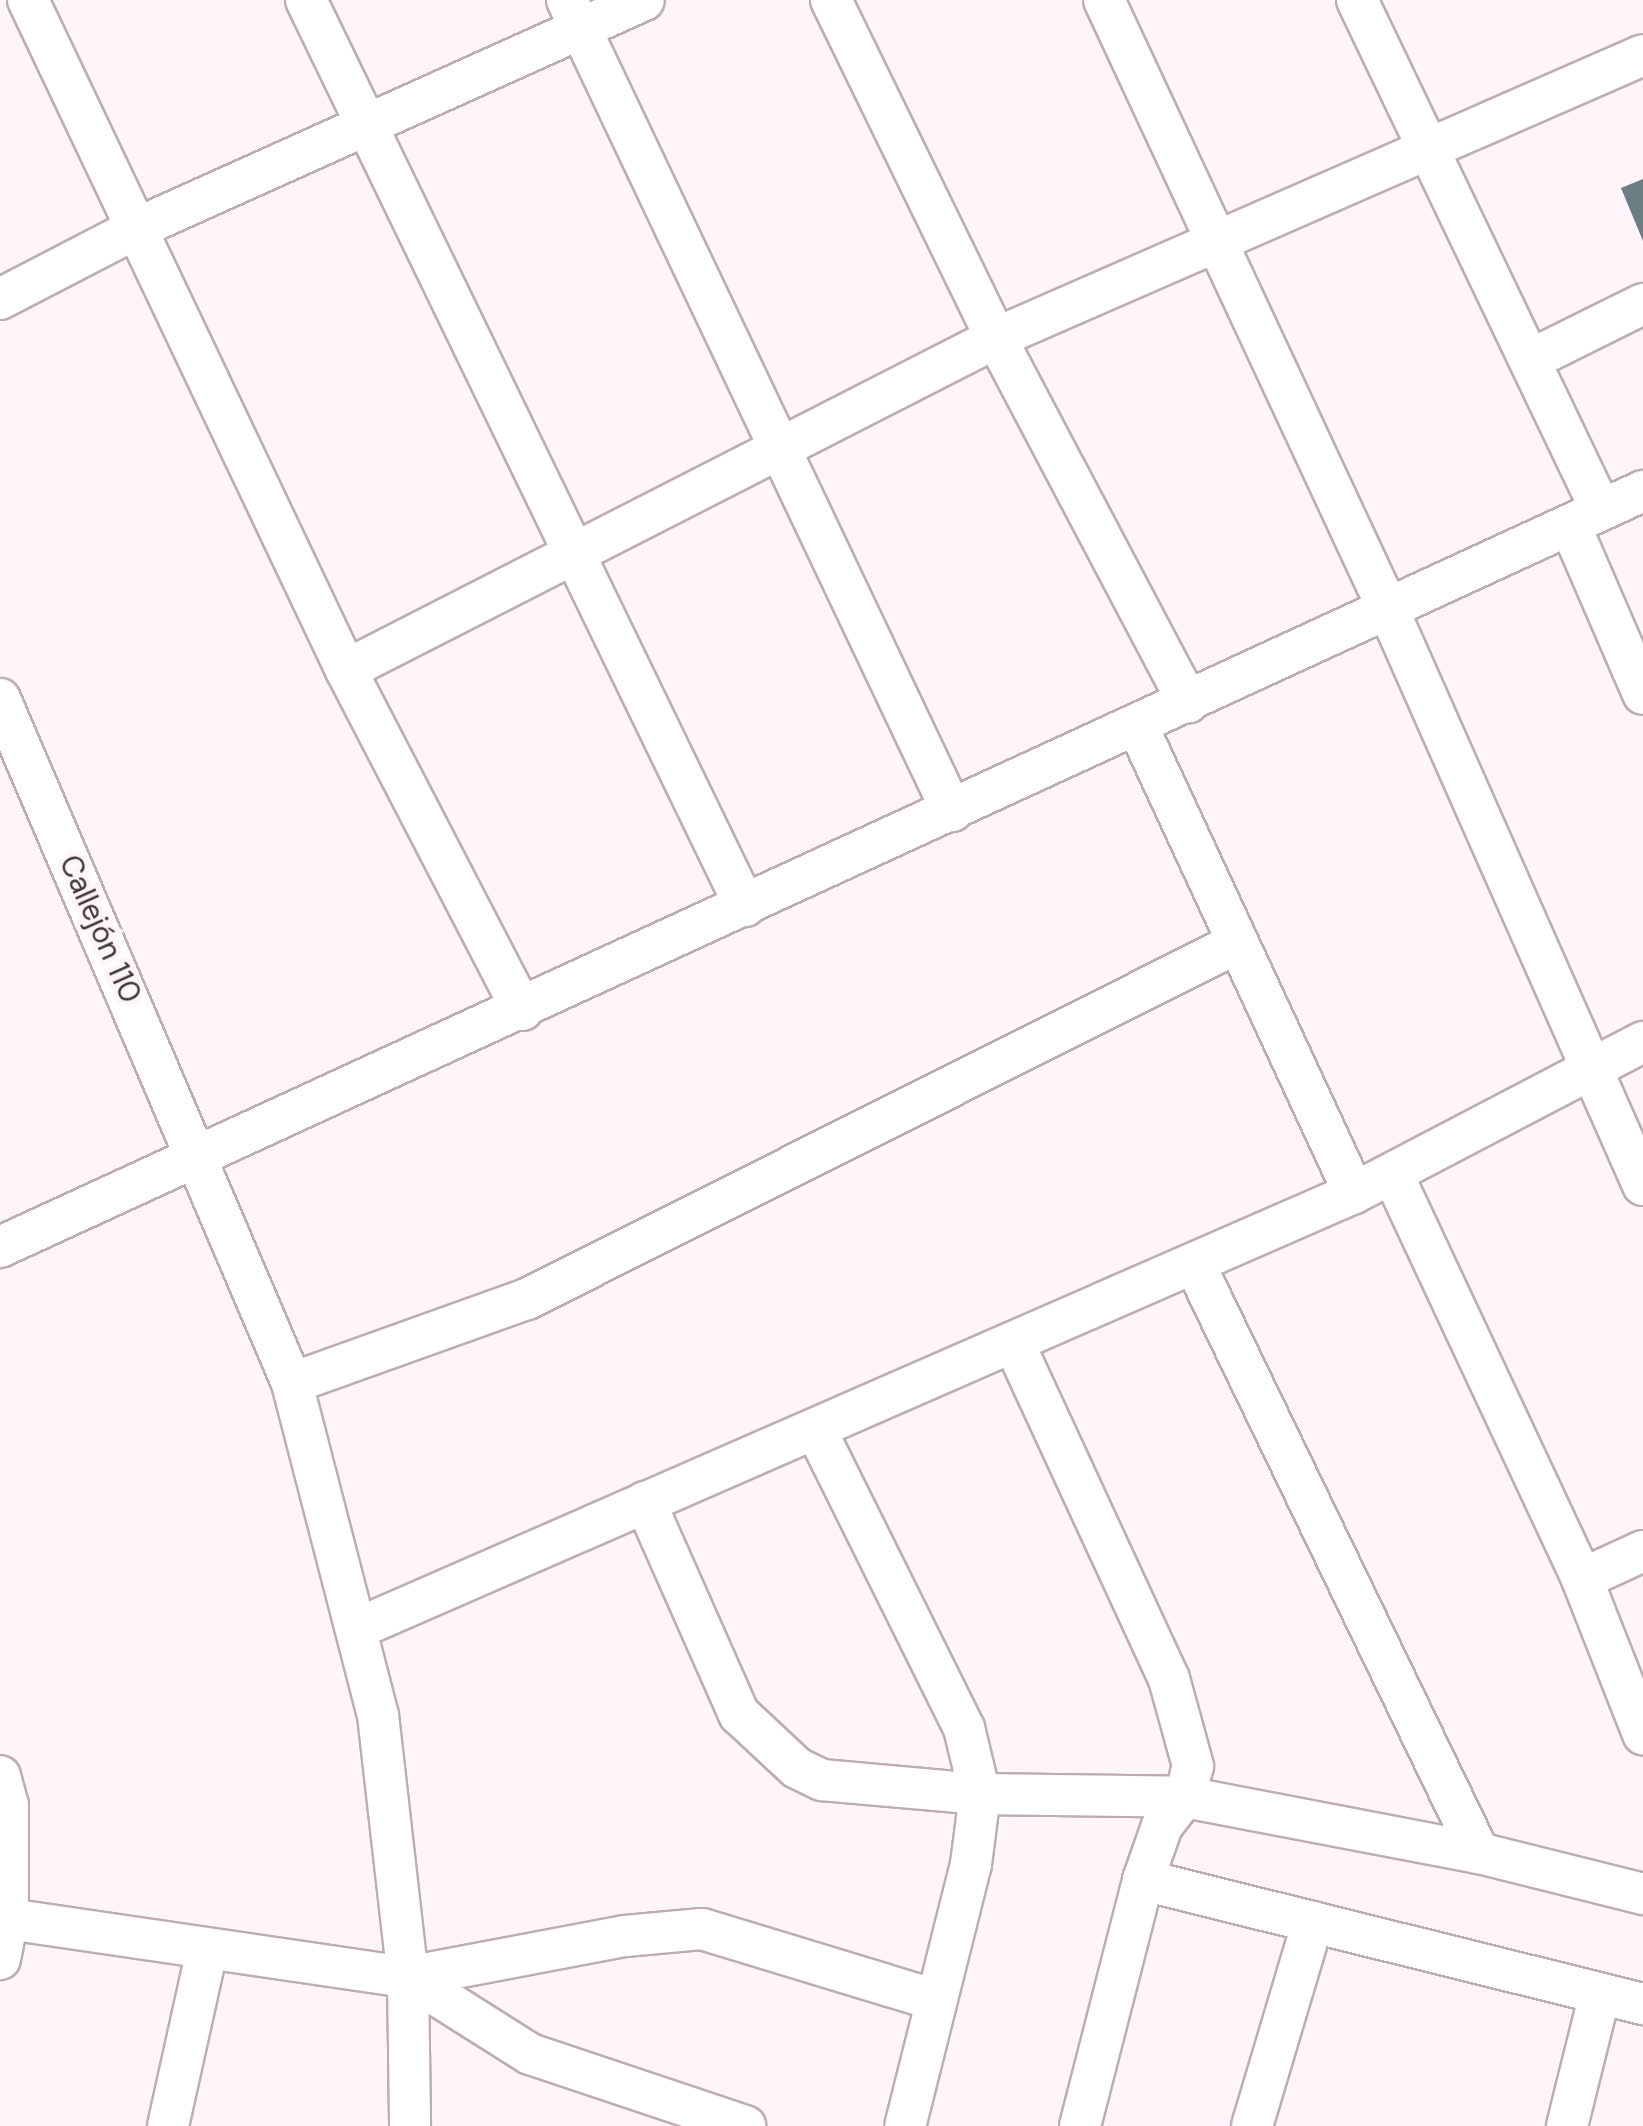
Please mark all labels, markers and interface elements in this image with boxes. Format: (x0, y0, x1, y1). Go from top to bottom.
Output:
street label: Callejón 110 (51, 850, 149, 1008)

